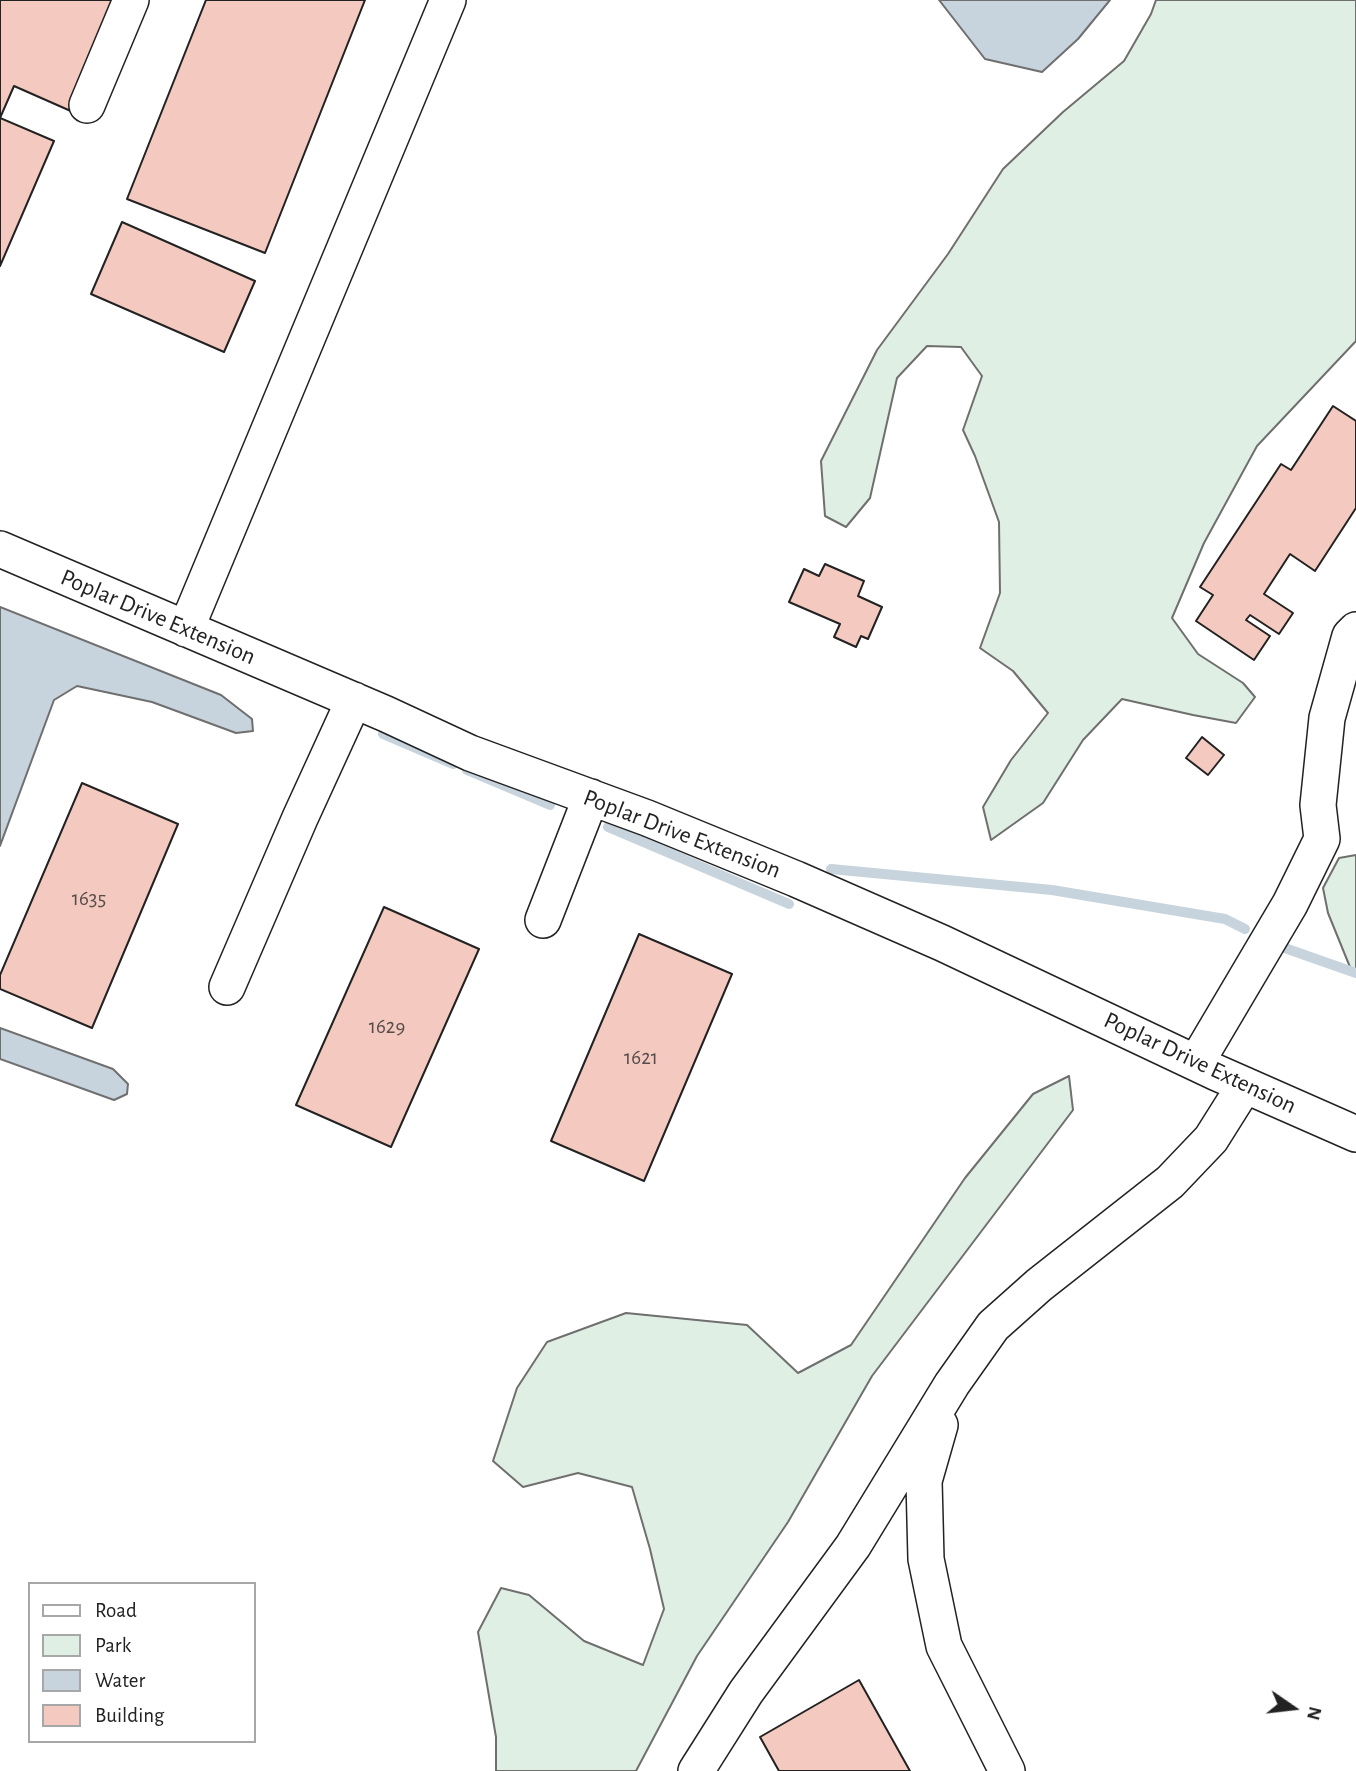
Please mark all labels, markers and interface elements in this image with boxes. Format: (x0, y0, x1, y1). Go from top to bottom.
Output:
street label: Poplar Drive Extension (56, 563, 260, 671)
street label: Poplar Drive Extension (579, 783, 785, 885)
house number: 1635 (72, 886, 106, 912)
street label: Poplar Drive Extension (1099, 1006, 1301, 1120)
house number: 1629 (369, 1014, 405, 1040)
house number: 1621 (624, 1045, 658, 1071)
legend (28, 1582, 256, 1743)
text: Road (95, 1600, 137, 1621)
text: Park (95, 1635, 131, 1656)
text: Water (95, 1670, 145, 1691)
north arrow (1258, 1673, 1328, 1743)
text: N (1303, 1704, 1325, 1722)
text: Building (95, 1705, 164, 1726)

